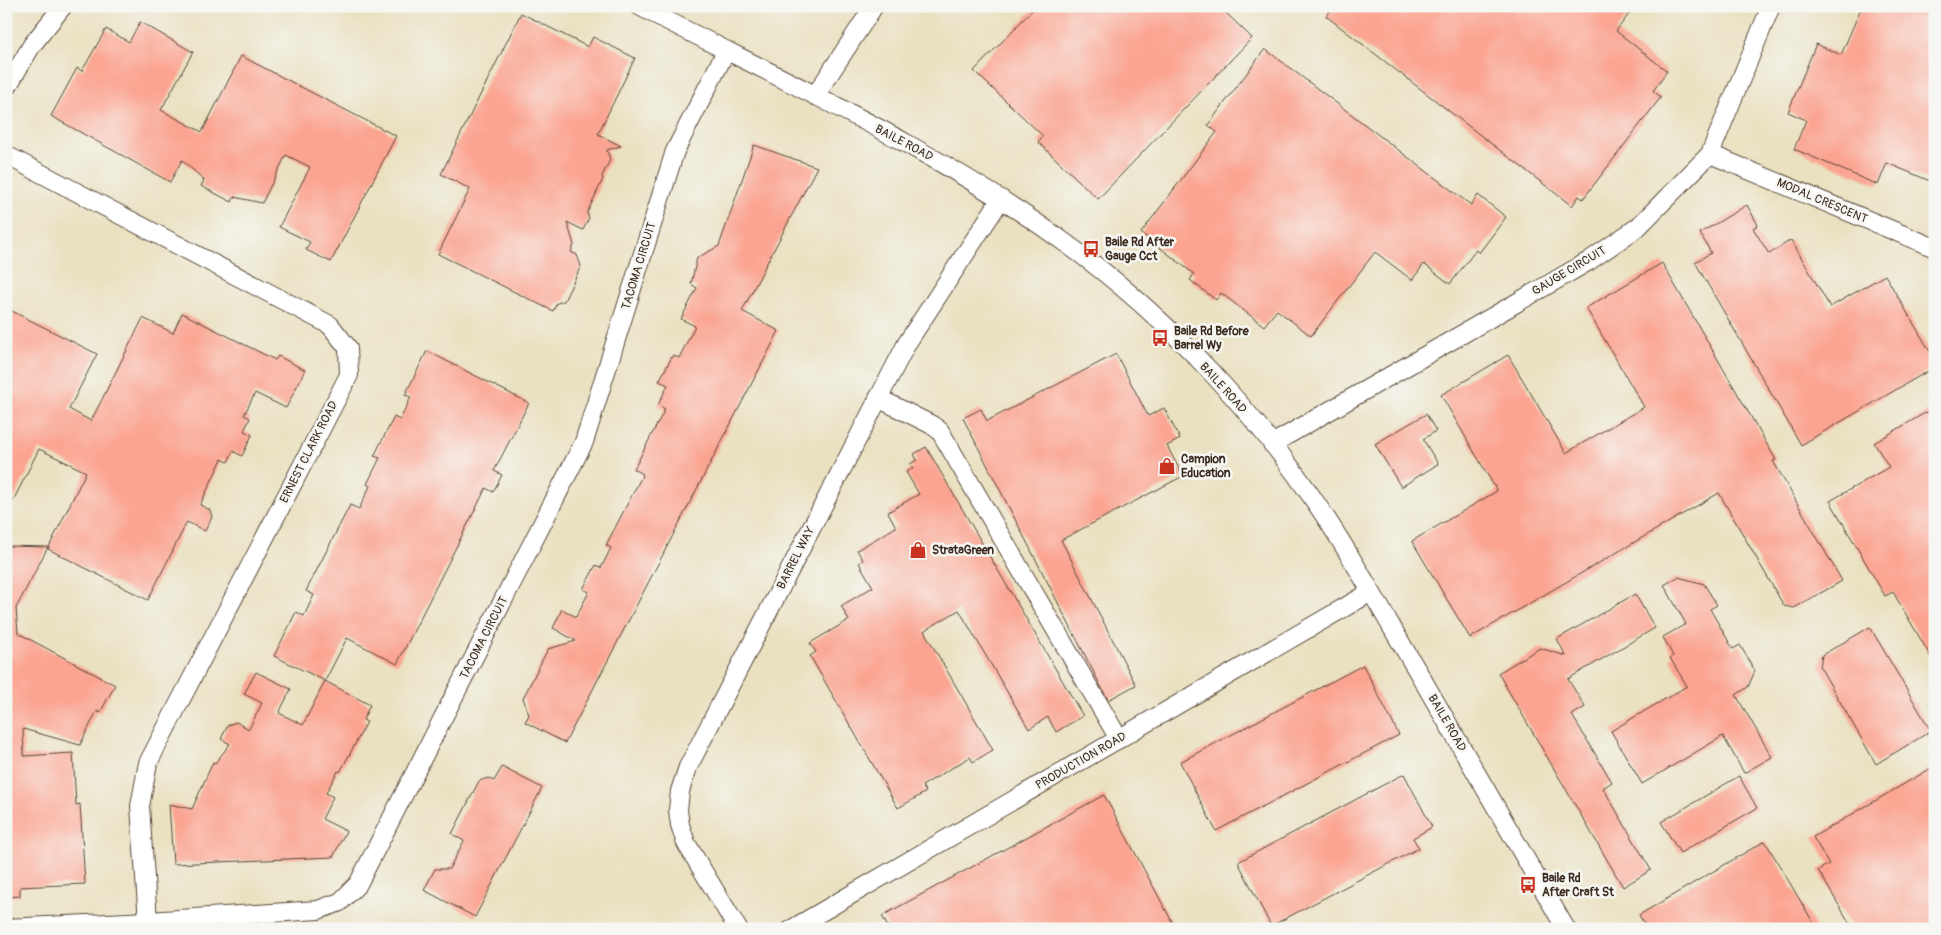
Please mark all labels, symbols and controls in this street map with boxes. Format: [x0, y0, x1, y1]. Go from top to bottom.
street label: BAILE ROAD [872, 121, 936, 165]
street label: MODAL CRESCENT [1774, 175, 1870, 227]
street label: TACOMA CIRCUIT [619, 220, 660, 312]
place label: Baile Rd After Gauge Cct [1105, 235, 1175, 264]
bus stop icon: Baile Rd After Gauge Cct [1081, 239, 1101, 259]
street label: GAUGE CIRCUIT [1529, 243, 1609, 299]
place label: Baile Rd Before Barrel Wy [1174, 324, 1250, 353]
bus stop icon: Baile Rd Before Barrel Wy [1150, 328, 1170, 348]
street label: BAILE ROAD [1196, 359, 1250, 417]
street label: ERNEST CLARK ROAD [277, 398, 341, 505]
place label: Campion Education [1181, 452, 1231, 481]
shop icon: Campion Education [1157, 456, 1177, 476]
street label: BARREL WAY [774, 524, 818, 592]
shop icon: StrataGreen [908, 540, 928, 560]
place label: StrataGreen [932, 543, 994, 558]
street label: TACOMA CIRCUIT [457, 594, 511, 682]
street label: BAILE ROAD [1425, 692, 1470, 755]
street label: PRODUCTION ROAD [1033, 729, 1129, 793]
place label: Baile Rd After Craft St [1542, 871, 1615, 900]
bus stop icon: Baile Rd After Craft St [1518, 875, 1538, 895]

